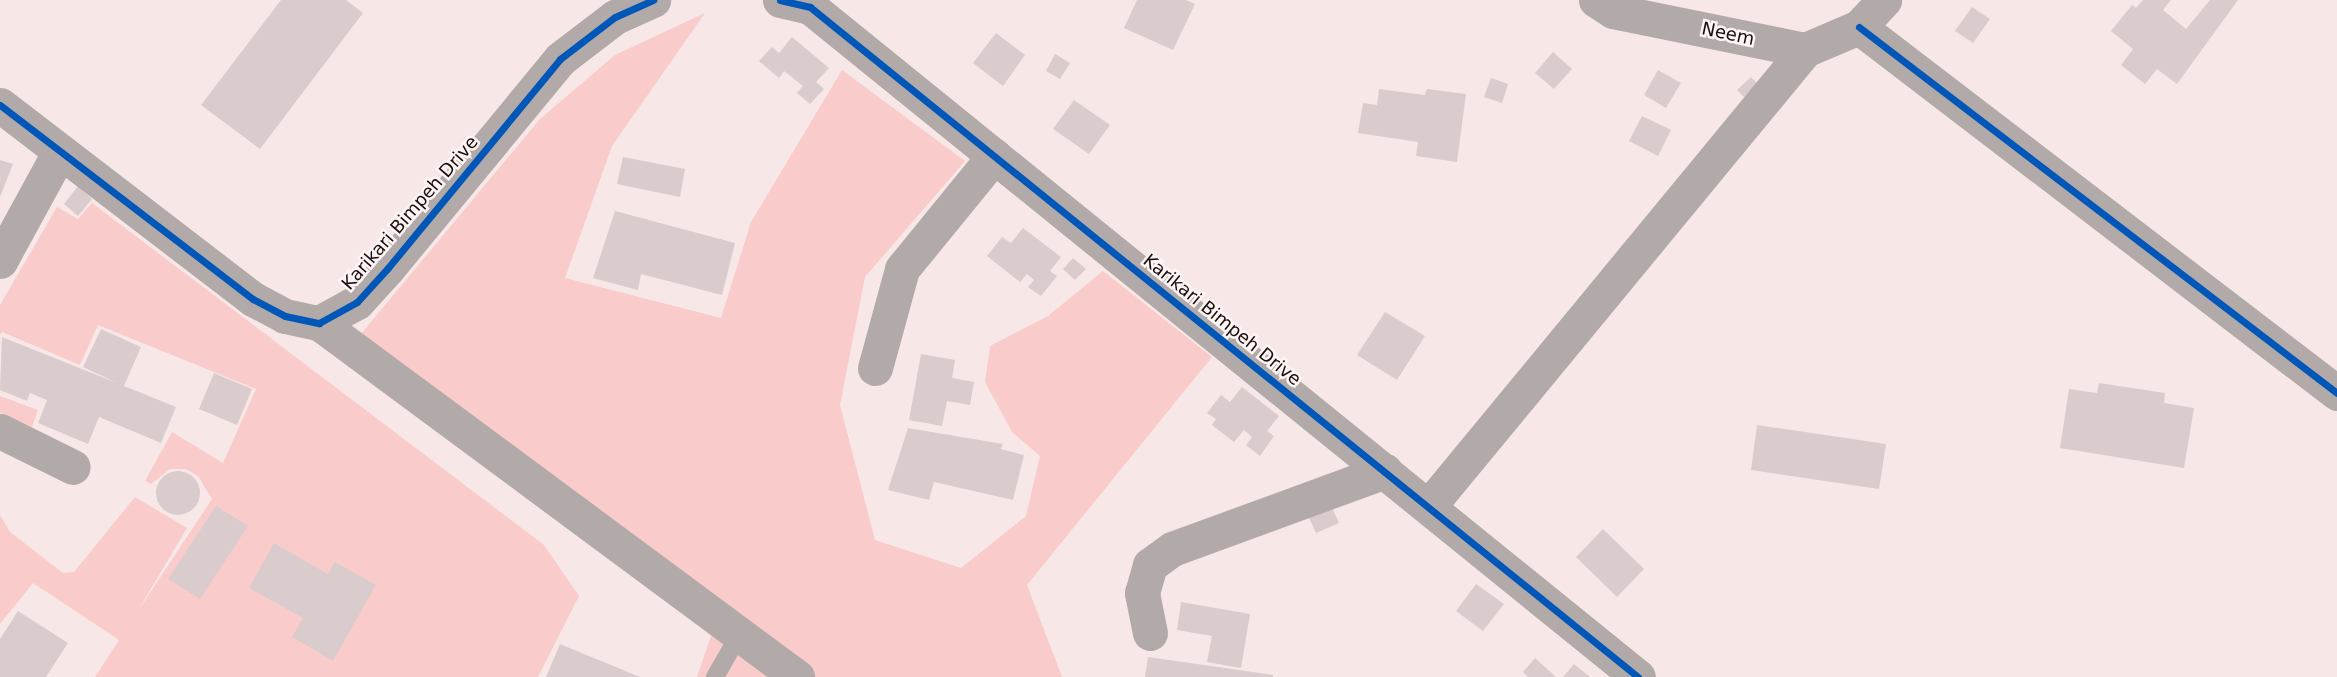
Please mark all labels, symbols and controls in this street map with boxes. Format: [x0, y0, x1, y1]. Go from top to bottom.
street label: Neem [1700, 18, 1756, 50]
street label: Karikari Bimpeh Drive [337, 132, 483, 294]
street label: Karikari Bimpeh Drive [1139, 250, 1305, 390]

